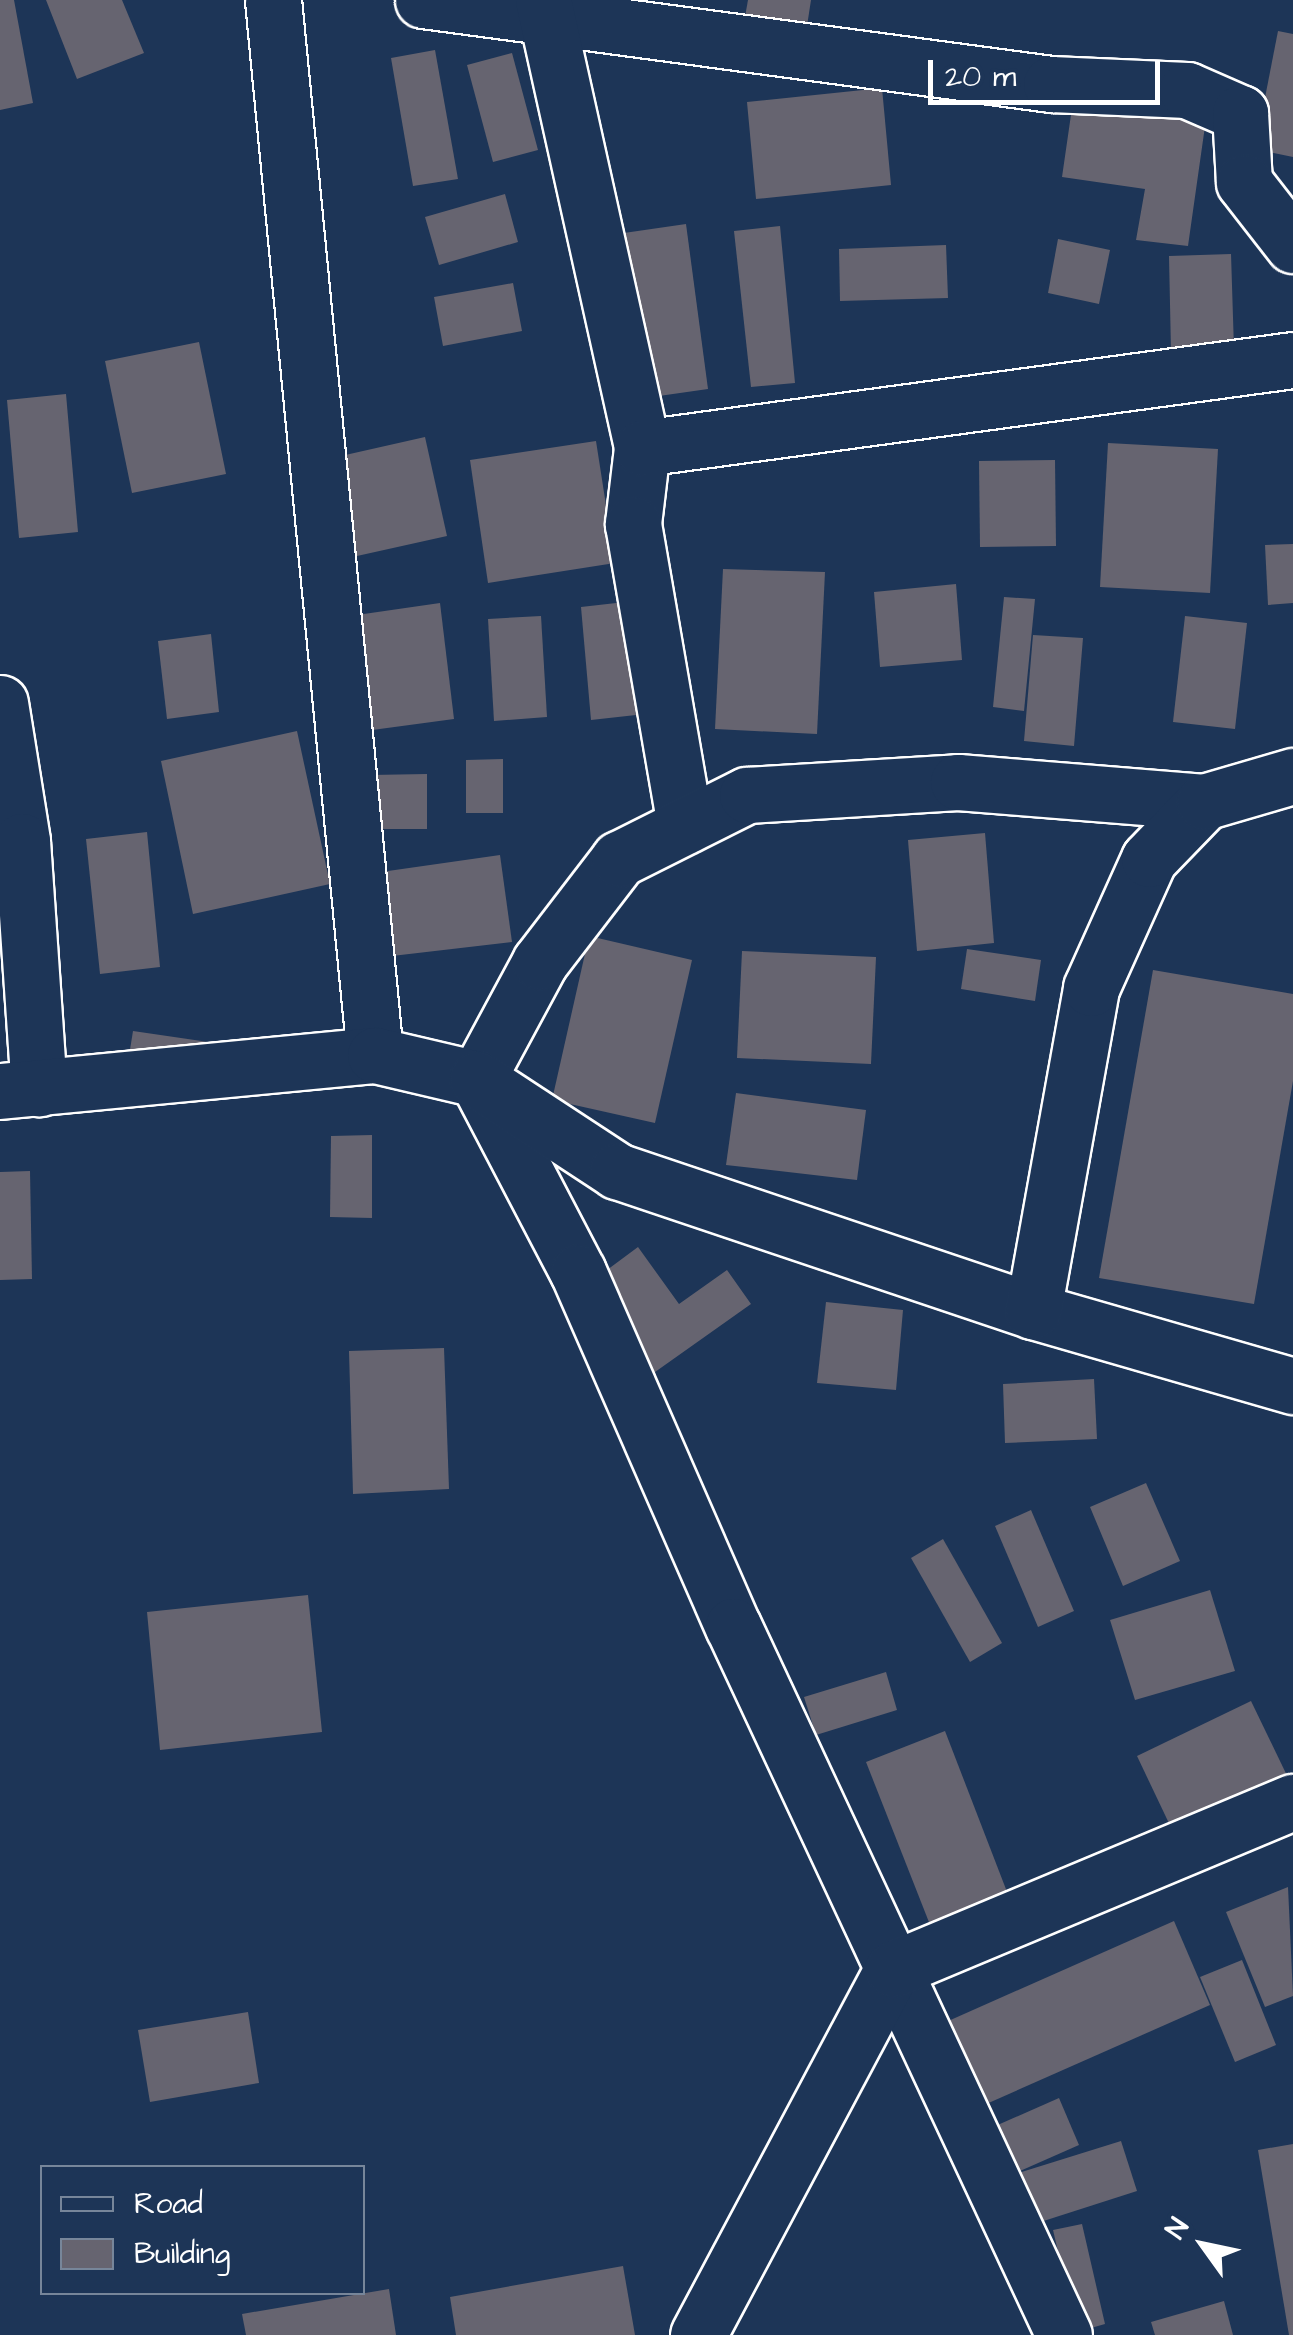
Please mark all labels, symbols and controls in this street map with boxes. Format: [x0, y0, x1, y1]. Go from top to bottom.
scale bar [933, 40, 1166, 102]
text: 20 m [945, 56, 1016, 98]
legend [40, 2165, 365, 2295]
text: Road [134, 2183, 203, 2225]
north arrow [1153, 2195, 1253, 2295]
text: N [1156, 2210, 1199, 2246]
text: Building [134, 2233, 230, 2275]

